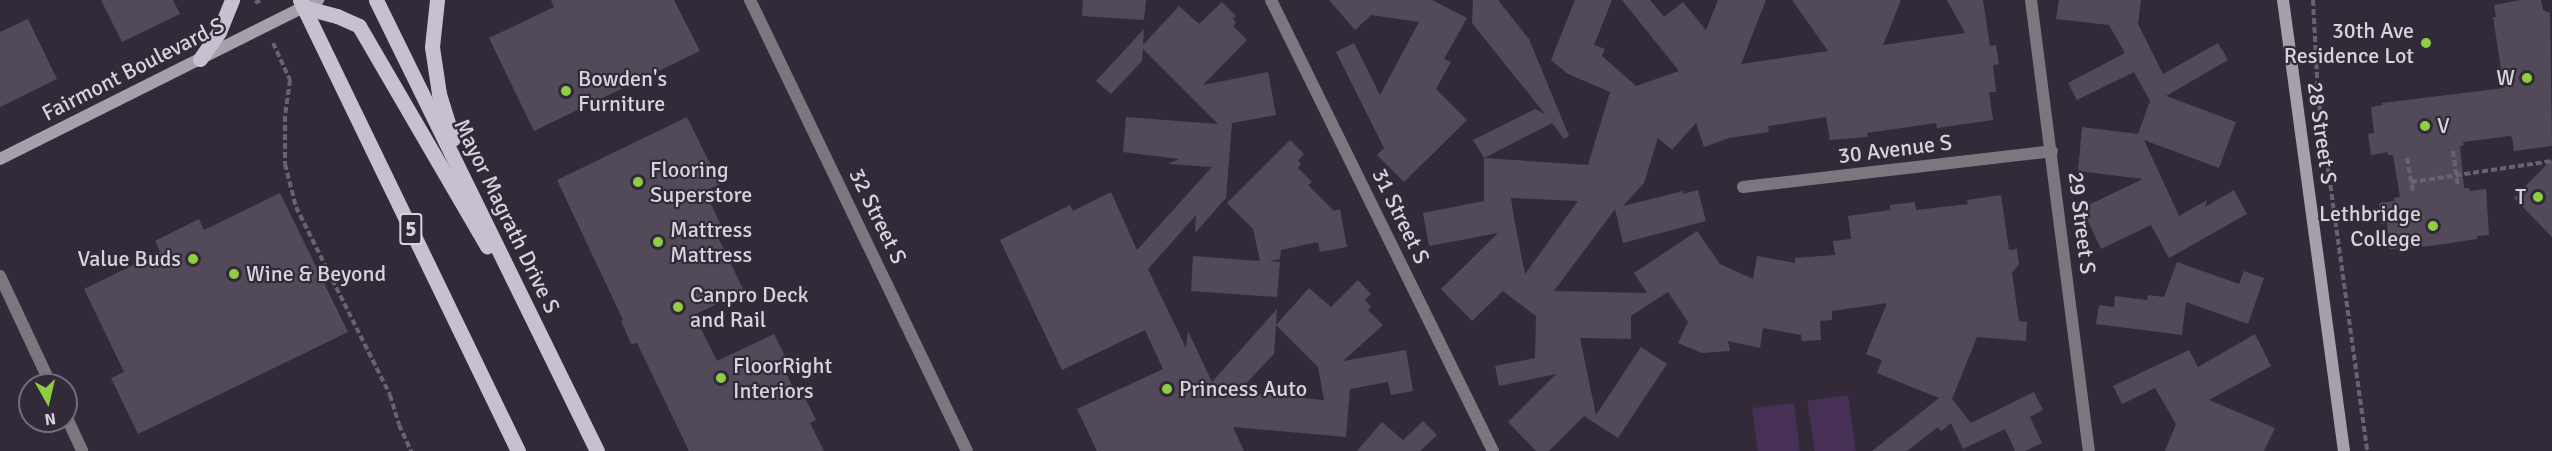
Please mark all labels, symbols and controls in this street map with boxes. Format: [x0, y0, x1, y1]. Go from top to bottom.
street label: Fairmont Boulevard S [37, 12, 229, 126]
place label: 30th Ave Residence Lot [2284, 17, 2414, 68]
marker: 30th Ave Residence Lot [2419, 36, 2433, 50]
place label: Bowden's Furniture [578, 65, 667, 116]
place label: W [2496, 65, 2515, 91]
marker: W [2520, 71, 2534, 85]
street label: 28 Street S [2302, 80, 2342, 186]
marker: Bowden's Furniture [559, 84, 573, 98]
place label: V [2437, 113, 2450, 139]
street label: Mayor Magrath Drive S [448, 114, 566, 318]
marker: V [2418, 119, 2432, 133]
street label: 30 Avenue S [1837, 129, 1953, 169]
place label: Flooring Superstore [650, 156, 752, 208]
street label: 32 Street S [844, 164, 912, 268]
street label: 31 Street S [1367, 164, 1435, 268]
street label: 29 Street S [2063, 170, 2101, 276]
marker: Flooring Superstore [631, 175, 645, 189]
place label: T [2515, 184, 2526, 210]
marker: T [2531, 190, 2545, 204]
place label: Lethbridge College [2319, 200, 2421, 252]
road number: 5 [399, 211, 423, 247]
place label: Mattress Mattress [670, 216, 752, 268]
marker: Lethbridge College [2426, 219, 2440, 233]
marker: Mattress Mattress [651, 235, 665, 249]
place label: Value Buds [77, 246, 181, 272]
marker: Value Buds [186, 252, 200, 266]
place label: Wine & Beyond [246, 261, 386, 287]
marker: Wine & Beyond [227, 267, 241, 281]
place label: Canpro Deck and Rail [690, 281, 809, 332]
marker: Canpro Deck and Rail [671, 300, 685, 314]
place label: FloorRight Interiors [733, 352, 832, 404]
marker: FloorRight Interiors [714, 371, 728, 385]
north arrow [18, 373, 78, 433]
place label: Princess Auto [1179, 376, 1307, 402]
marker: Princess Auto [1160, 382, 1174, 396]
text: N [43, 408, 57, 430]

